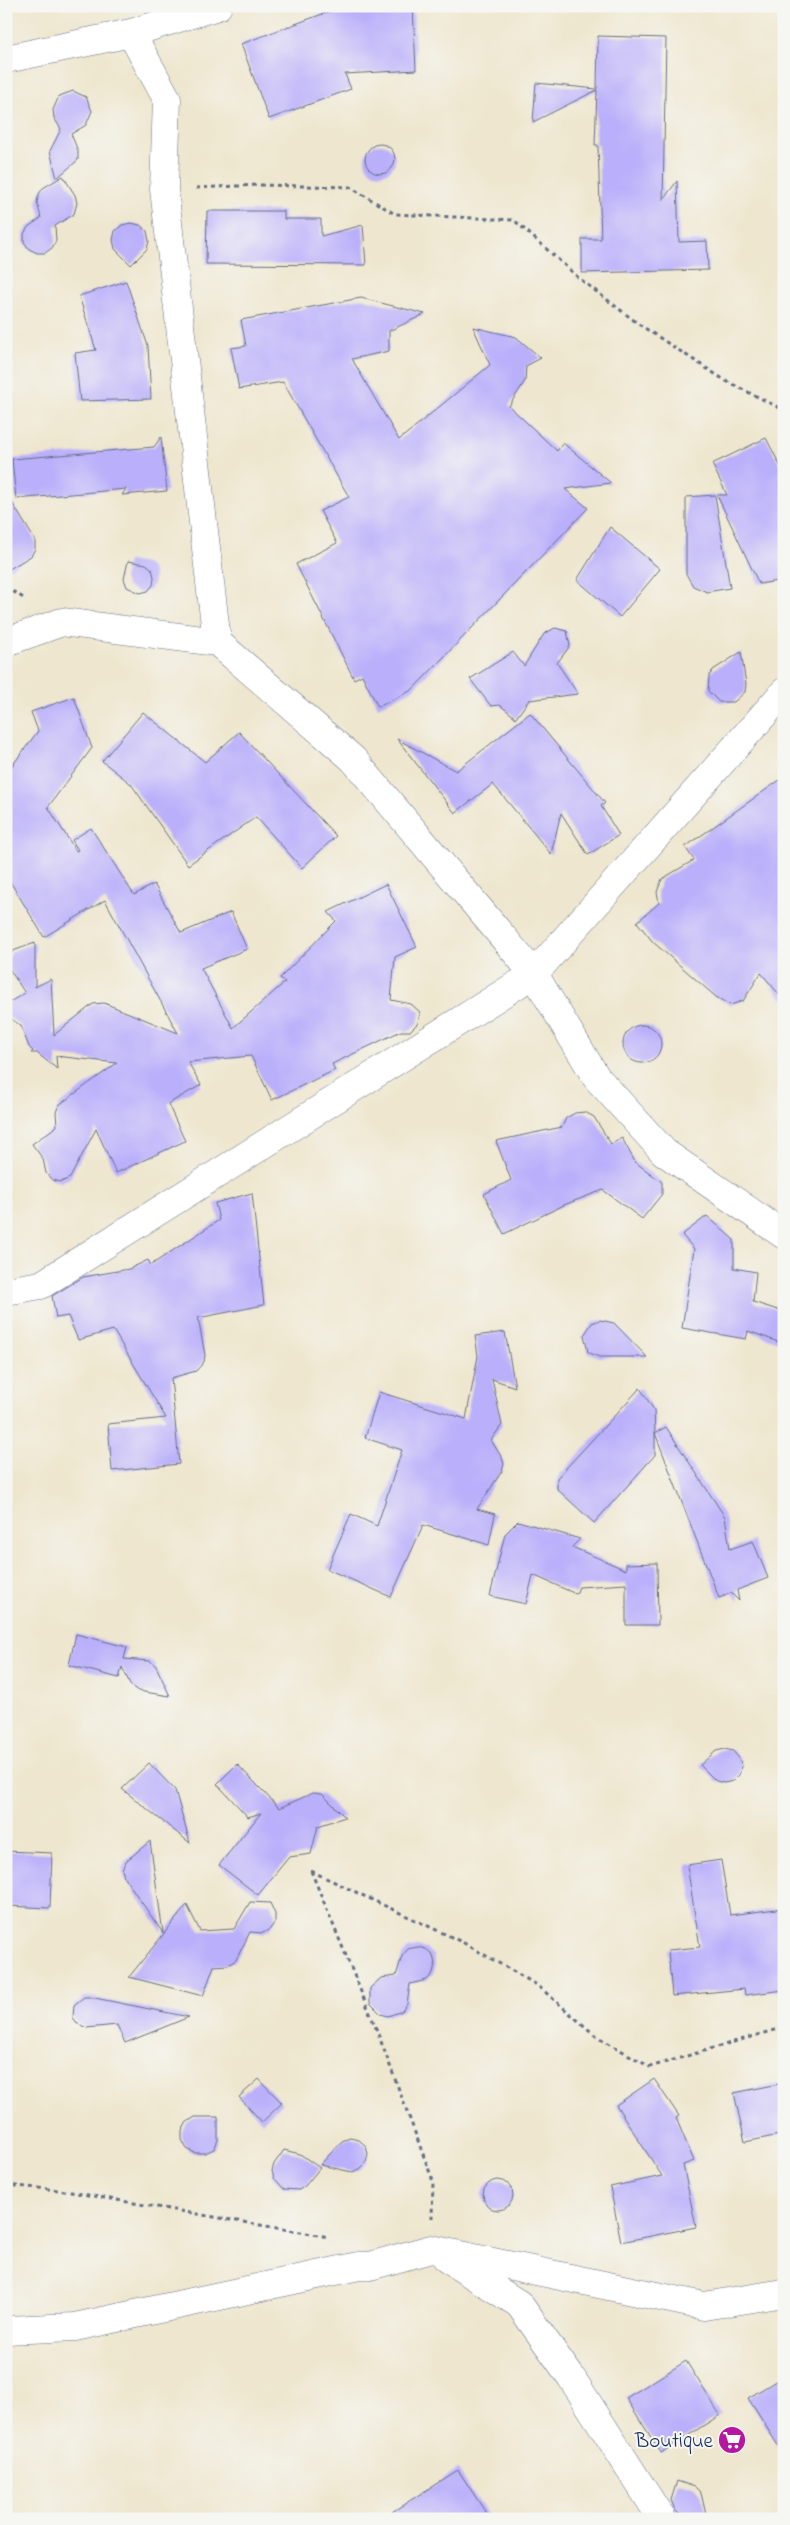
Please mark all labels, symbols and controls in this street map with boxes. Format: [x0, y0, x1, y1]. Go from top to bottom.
supermarket icon: Boutique [717, 2425, 747, 2455]
place label: Boutique [634, 2427, 714, 2457]

